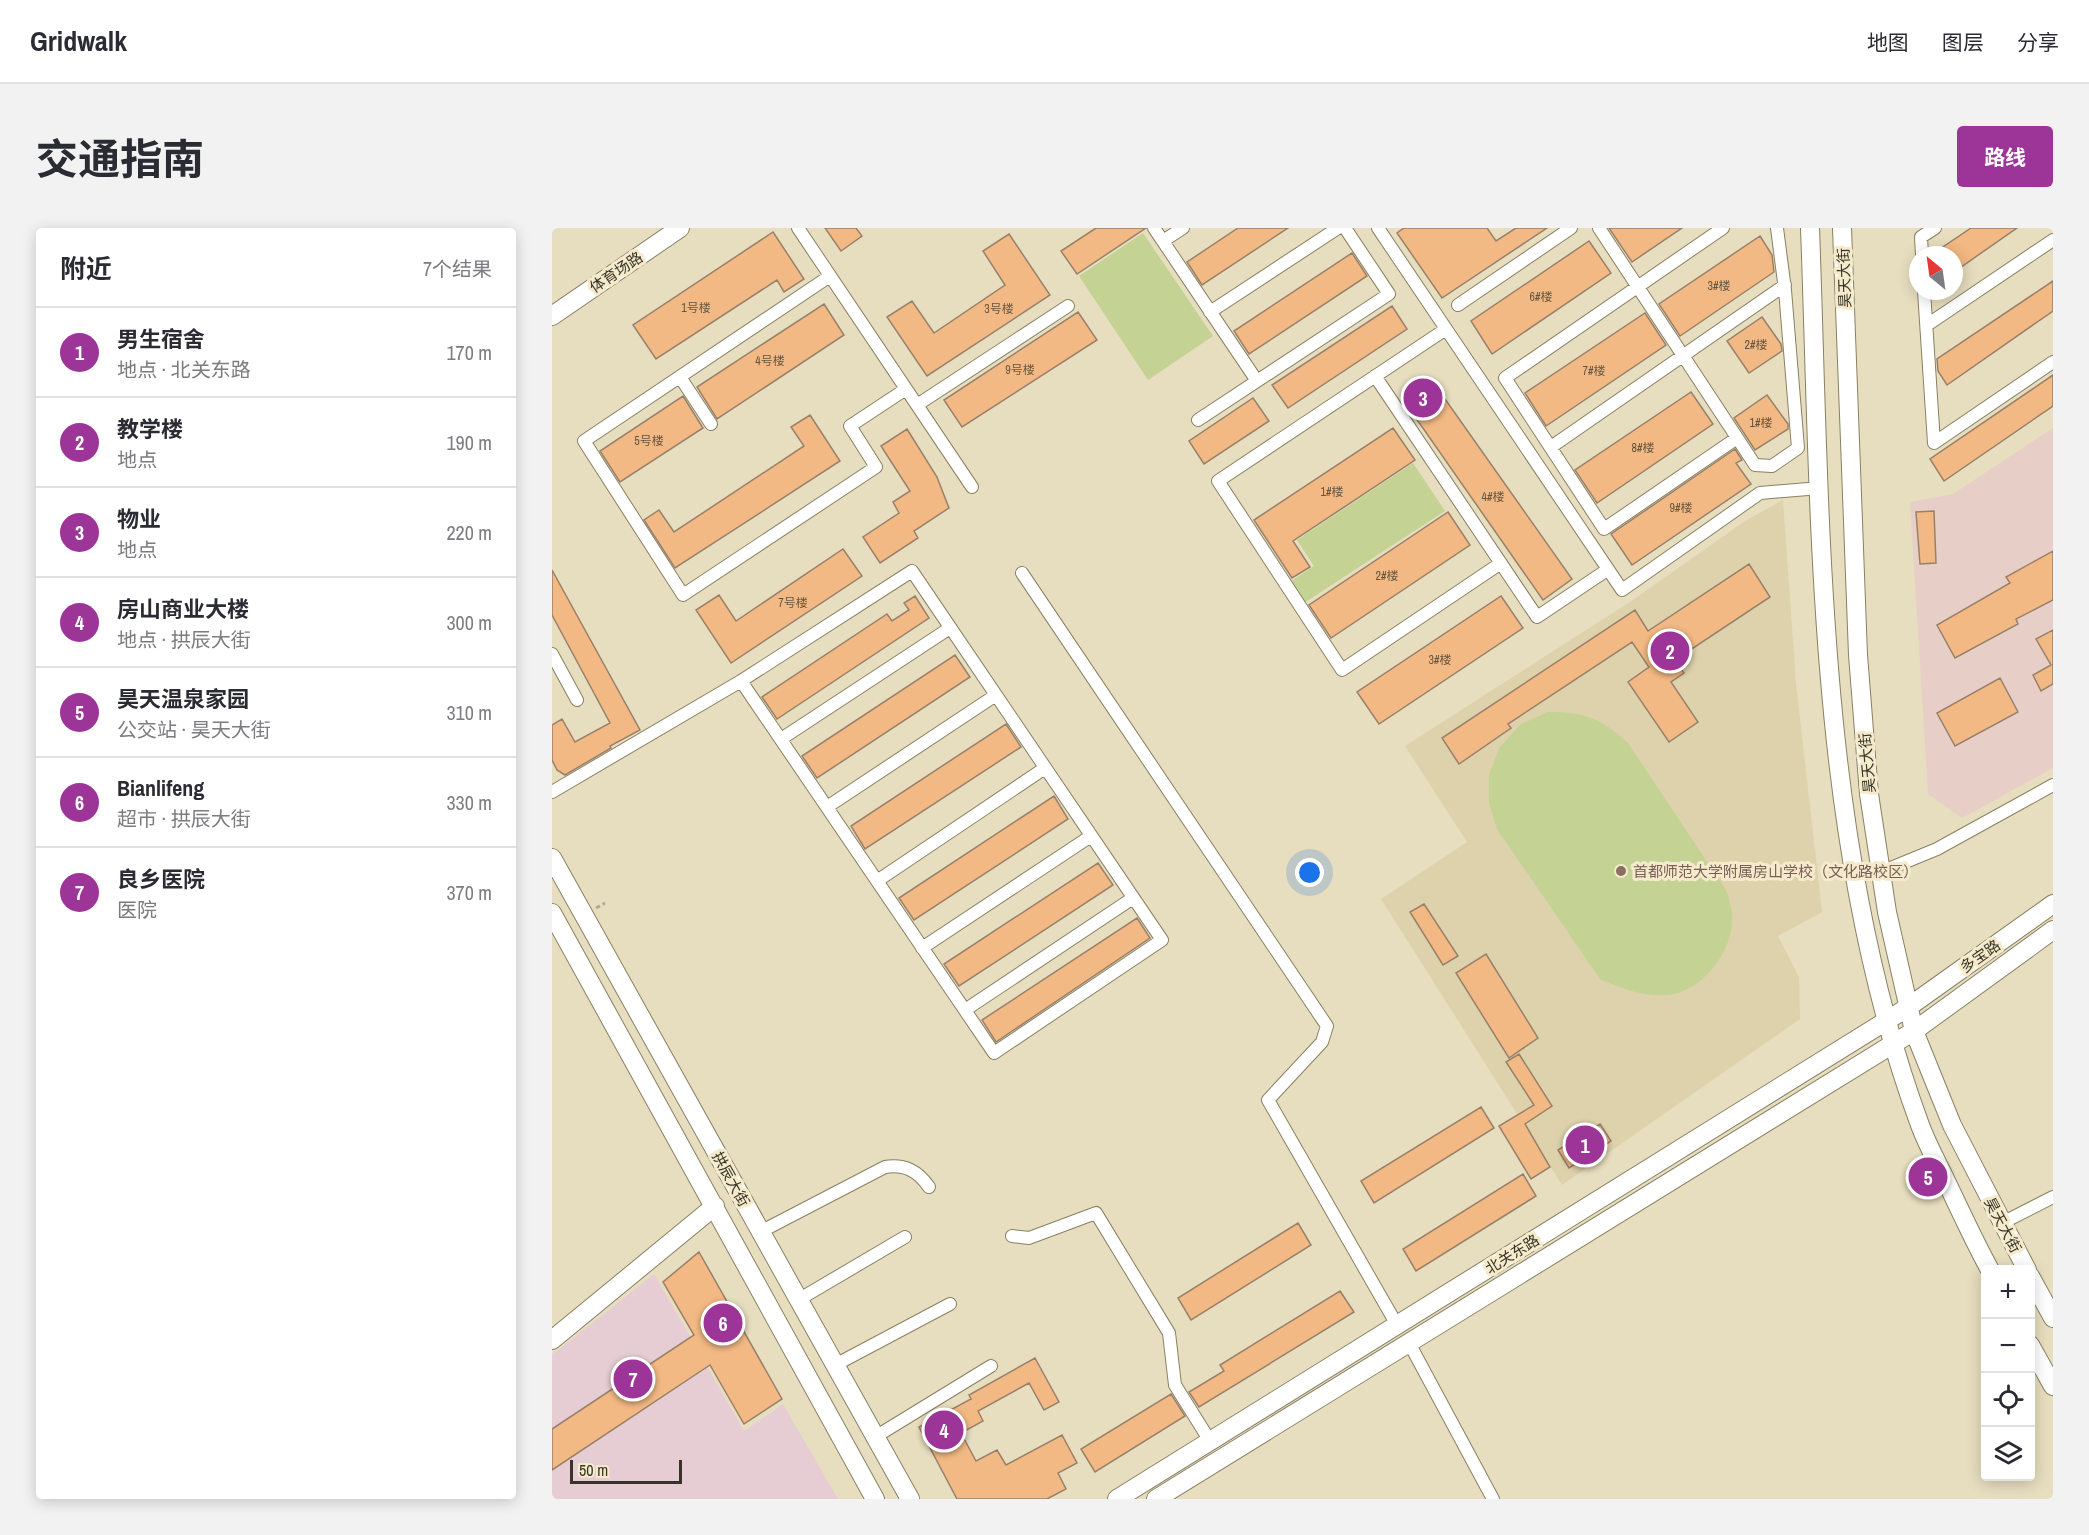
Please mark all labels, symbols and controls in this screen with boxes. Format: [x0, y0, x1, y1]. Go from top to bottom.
text: Gridwalk [30, 22, 127, 60]
text: 地图 [1867, 28, 1909, 57]
text: 图层 [1942, 28, 1984, 57]
text: 分享 [2017, 28, 2059, 57]
button: 路线 [1957, 126, 2053, 187]
text: 交通指南 [36, 131, 204, 187]
north arrow [1909, 246, 1963, 300]
street label: 体育场路 [585, 247, 647, 297]
street label: 昊天大街 [1832, 248, 1856, 308]
text: 附近 [60, 251, 112, 286]
text: 7个结果 [423, 255, 492, 282]
house number: 3#楼 [1708, 278, 1730, 294]
house number: 6#楼 [1530, 289, 1552, 305]
house number: 1号楼 [681, 300, 711, 316]
house number: 3号楼 [984, 301, 1014, 317]
text: 男生宿舍 [117, 324, 205, 354]
house number: 2#楼 [1745, 337, 1767, 353]
text: 1 [75, 339, 84, 366]
text: 170 m [446, 339, 492, 366]
house number: 4号楼 [755, 353, 785, 369]
text: 地点 · 北关东路 [117, 356, 251, 383]
house number: 9号楼 [1005, 362, 1035, 378]
house number: 7#楼 [1583, 363, 1605, 379]
pin: 3 [1404, 376, 1442, 420]
text: 教学楼 [117, 414, 183, 444]
house number: 1#楼 [1750, 415, 1772, 431]
text: 2 [75, 429, 84, 456]
text: 190 m [446, 429, 492, 456]
house number: 5号楼 [634, 433, 664, 449]
house number: 8#楼 [1632, 440, 1654, 456]
text: 地点 [117, 446, 157, 473]
house number: 1#楼 [1321, 484, 1343, 500]
house number: 4#楼 [1482, 489, 1504, 505]
house number: 9#楼 [1670, 500, 1692, 516]
text: 物业 [117, 504, 161, 534]
text: 3 [75, 519, 84, 546]
text: 220 m [446, 519, 492, 546]
text: 地点 [117, 536, 157, 563]
house number: 2#楼 [1376, 568, 1398, 584]
text: 房山商业大楼 [117, 594, 249, 624]
house number: 7号楼 [778, 595, 808, 611]
text: 4 [75, 609, 84, 636]
text: 300 m [446, 609, 492, 636]
text: 地点 · 拱辰大街 [117, 626, 251, 653]
pin: 2 [1650, 628, 1690, 674]
house number: 3#楼 [1429, 652, 1451, 668]
text: 昊天温泉家园 [117, 684, 249, 714]
text: 5 [75, 699, 84, 726]
text: 310 m [446, 699, 492, 726]
text: 公交站 · 昊天大街 [117, 716, 271, 743]
street label: 昊天大街 [1854, 732, 1880, 794]
text: Bianlifeng [117, 773, 204, 803]
text: 6 [75, 789, 84, 816]
text: 330 m [446, 789, 492, 816]
text: 超市 · 拱辰大街 [117, 805, 251, 832]
your location [1295, 858, 1324, 887]
place label: 首都师范大学附属房山学校（文化路校区） [1633, 861, 1918, 882]
text: 良乡医院 [117, 864, 205, 894]
marker: 首都师范大学附属房山学校（文化路校区） [1614, 864, 1628, 878]
text: 7 [75, 879, 84, 906]
text: 370 m [446, 879, 492, 906]
text: 医院 [117, 896, 157, 923]
street label: 多宝路 [1956, 934, 2004, 978]
pin: 1 [1566, 1122, 1604, 1168]
street label: 拱辰大街 [707, 1148, 755, 1210]
pin: 5 [1908, 1154, 1948, 1200]
street label: 昊天大街 [1980, 1194, 2026, 1256]
street label: 北关东路 [1481, 1229, 1543, 1279]
map controls [1981, 1265, 2035, 1481]
button: + [1981, 1265, 2035, 1319]
pin: 6 [704, 1300, 742, 1346]
button: − [1981, 1319, 2035, 1373]
pin: 7 [614, 1356, 652, 1402]
button: locate [1981, 1373, 2035, 1427]
pin: 4 [924, 1408, 964, 1452]
button: layers [1981, 1427, 2035, 1481]
scale bar [570, 1457, 682, 1484]
text: 50 m [579, 1459, 608, 1481]

